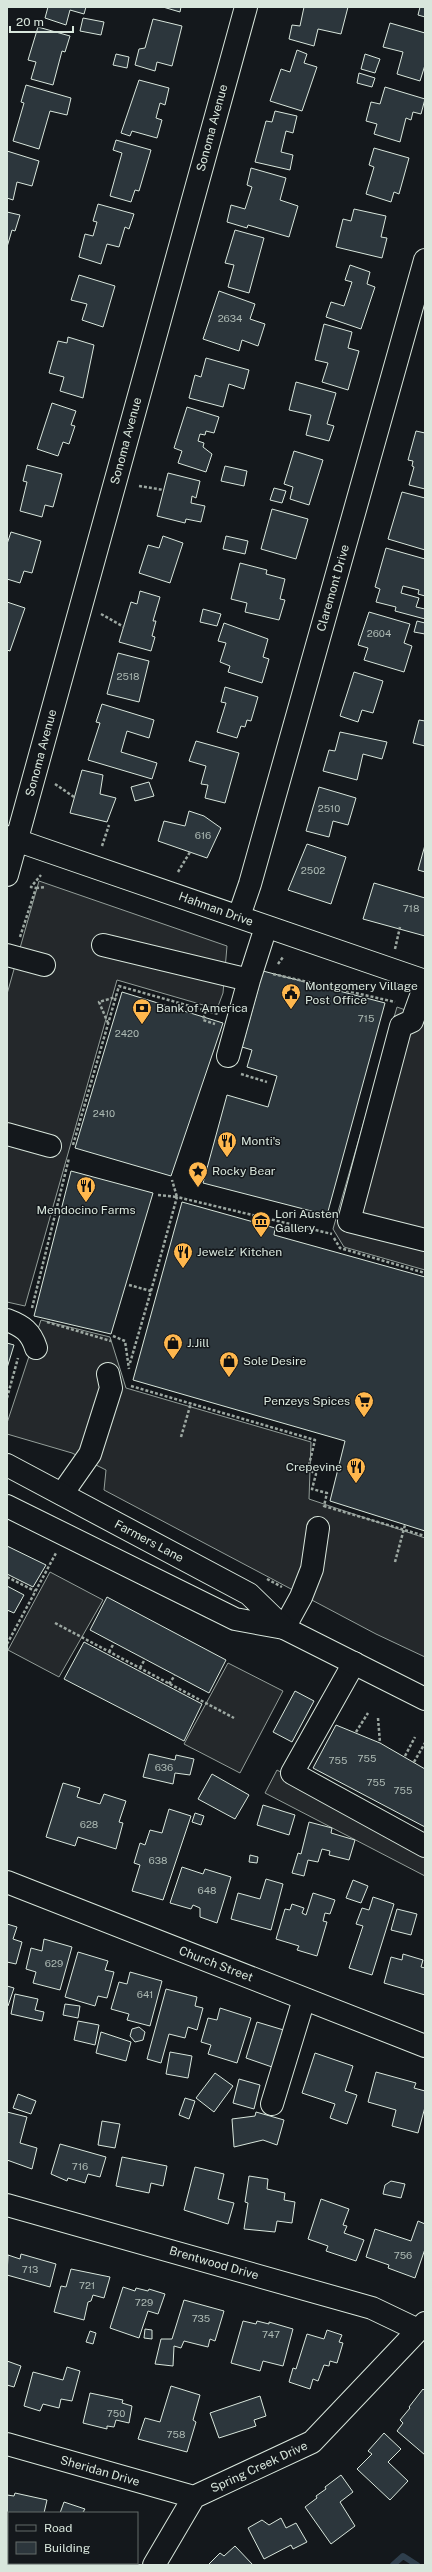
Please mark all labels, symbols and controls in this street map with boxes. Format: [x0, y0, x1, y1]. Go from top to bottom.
scale bar [10, 8, 73, 34]
text: 20 m [16, 15, 44, 29]
street label: Sonoma Avenue [194, 83, 230, 173]
house number: 2634 [218, 312, 242, 324]
street label: Sonoma Avenue [108, 396, 144, 486]
street label: Claremont Drive [314, 543, 352, 633]
house number: 2604 [367, 627, 391, 639]
house number: 2518 [117, 670, 139, 682]
street label: Sonoma Avenue [23, 708, 59, 798]
house number: 2510 [318, 802, 340, 814]
house number: 616 [195, 829, 211, 841]
house number: 2502 [301, 864, 325, 876]
street label: Hahman Drive [177, 889, 255, 929]
house number: 718 [403, 902, 419, 914]
place label: Montgomery Village Post Office [305, 979, 418, 1007]
public building icon: Montgomery Village Post Office [280, 982, 302, 1010]
bank icon: Bank of America [131, 997, 153, 1025]
place label: Bank of America [156, 1001, 248, 1015]
house number: 715 [358, 1012, 374, 1024]
house number: 2420 [115, 1027, 139, 1039]
house number: 2410 [93, 1107, 115, 1119]
restaurant icon: Monti's [216, 1130, 238, 1158]
place label: Monti's [241, 1134, 281, 1148]
place icon: Rocky Bear [187, 1160, 209, 1188]
place label: Rocky Bear [212, 1164, 276, 1178]
restaurant icon: Mendocino Farms [75, 1175, 97, 1203]
place label: Mendocino Farms [37, 1203, 135, 1217]
place label: Lori Austen Gallery [275, 1207, 339, 1235]
museum icon: Lori Austen Gallery [250, 1210, 272, 1238]
restaurant icon: Jewelz' Kitchen [172, 1241, 194, 1269]
place label: Jewelz' Kitchen [197, 1245, 282, 1259]
shop icon: J.Jill [162, 1332, 184, 1360]
place label: J.Jill [187, 1336, 210, 1350]
shop icon: Sole Desire [218, 1350, 240, 1378]
place label: Sole Desire [243, 1354, 307, 1368]
supermarket icon: Penzeys Spices [353, 1390, 375, 1418]
place label: Penzeys Spices [264, 1394, 350, 1408]
restaurant icon: Crepevine [345, 1456, 367, 1484]
place label: Crepevine [286, 1460, 342, 1474]
street label: Farmers Lane [112, 1517, 186, 1565]
house number: 755 [358, 1752, 376, 1764]
house number: 755 [329, 1754, 347, 1766]
house number: 636 [155, 1761, 173, 1773]
house number: 755 [367, 1776, 385, 1788]
house number: 755 [394, 1784, 412, 1796]
house number: 628 [80, 1818, 98, 1830]
house number: 638 [149, 1854, 167, 1866]
house number: 648 [198, 1884, 216, 1896]
street label: Church Street [177, 1943, 255, 1985]
house number: 629 [45, 1957, 63, 1969]
house number: 641 [137, 1988, 153, 2000]
house number: 716 [72, 2160, 88, 2172]
street label: Brentwood Drive [168, 2244, 261, 2283]
house number: 756 [394, 2249, 412, 2261]
house number: 713 [22, 2263, 38, 2275]
house number: 721 [79, 2279, 95, 2291]
house number: 729 [135, 2296, 153, 2308]
house number: 735 [192, 2312, 210, 2324]
house number: 747 [262, 2328, 280, 2340]
house number: 750 [107, 2407, 125, 2419]
house number: 758 [167, 2428, 185, 2440]
street label: Spring Creek Drive [208, 2438, 310, 2496]
street label: Sheridan Drive [59, 2453, 141, 2489]
legend [8, 2512, 138, 2564]
text: Road [44, 2521, 72, 2535]
text: Building [44, 2541, 90, 2555]

